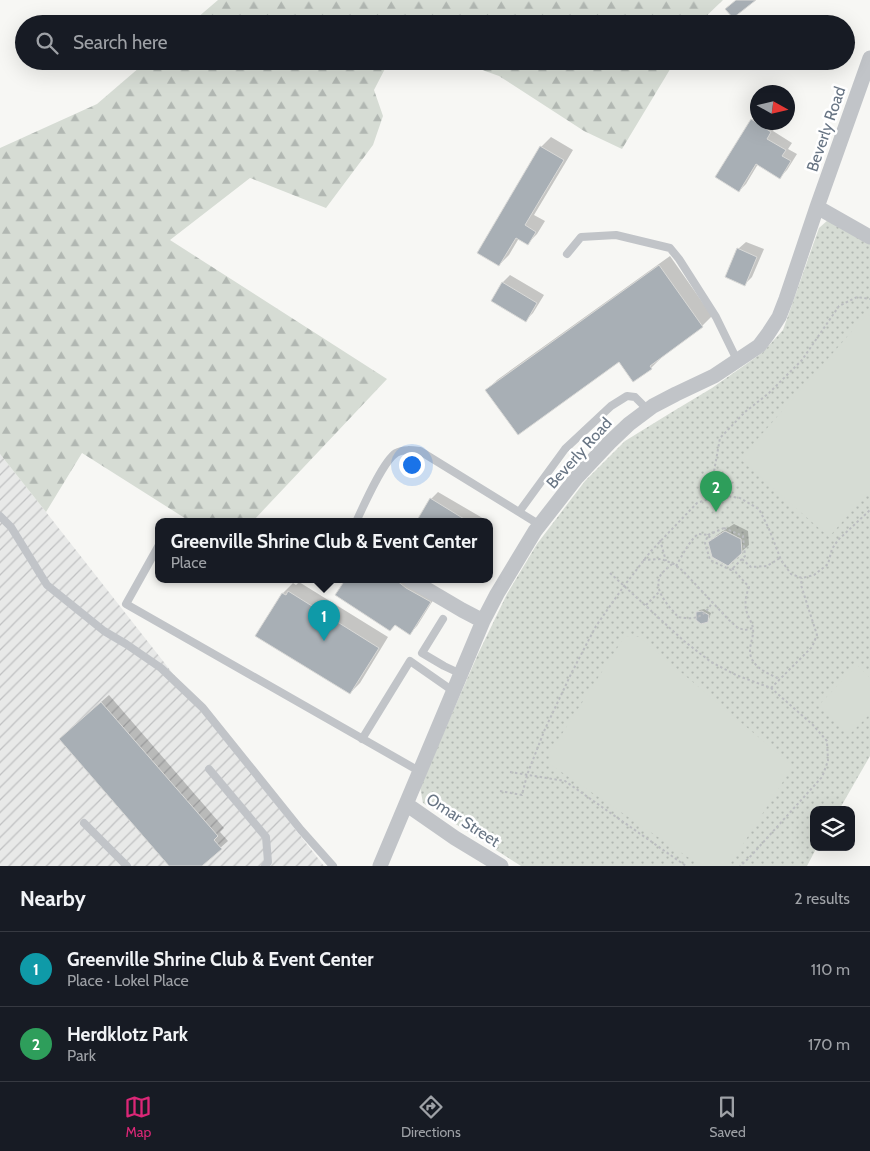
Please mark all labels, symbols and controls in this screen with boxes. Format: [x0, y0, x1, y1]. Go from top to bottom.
search box [15, 15, 855, 70]
icon: search [33, 29, 61, 57]
text: Search here [73, 31, 167, 54]
street label: Beverly Road [803, 84, 849, 174]
north arrow [750, 85, 795, 130]
street label: Beverly Road [542, 414, 616, 492]
your location [399, 452, 425, 478]
pin: 2 [700, 471, 732, 512]
popup [155, 518, 493, 583]
text: Greenville Shrine Club & Event Center [171, 530, 477, 553]
text: Place [171, 553, 207, 572]
pin: 1 [308, 600, 340, 641]
street label: Omar Street [423, 789, 504, 851]
map controls [810, 806, 855, 851]
button: layers [810, 806, 855, 851]
text: Nearby [20, 886, 86, 911]
text: 2 results [794, 889, 850, 908]
text: Greenville Shrine Club & Event Center [67, 948, 374, 971]
text: 1 [33, 960, 39, 979]
text: 110 m [811, 960, 850, 979]
text: Place · Lokel Place [67, 971, 189, 990]
text: Herdklotz Park [67, 1023, 188, 1046]
text: 2 [32, 1035, 40, 1054]
text: 170 m [808, 1035, 850, 1054]
text: Park [67, 1046, 96, 1065]
tab: Map [124, 1093, 152, 1141]
tab: Directions [401, 1093, 461, 1141]
tab: Saved [709, 1093, 746, 1141]

